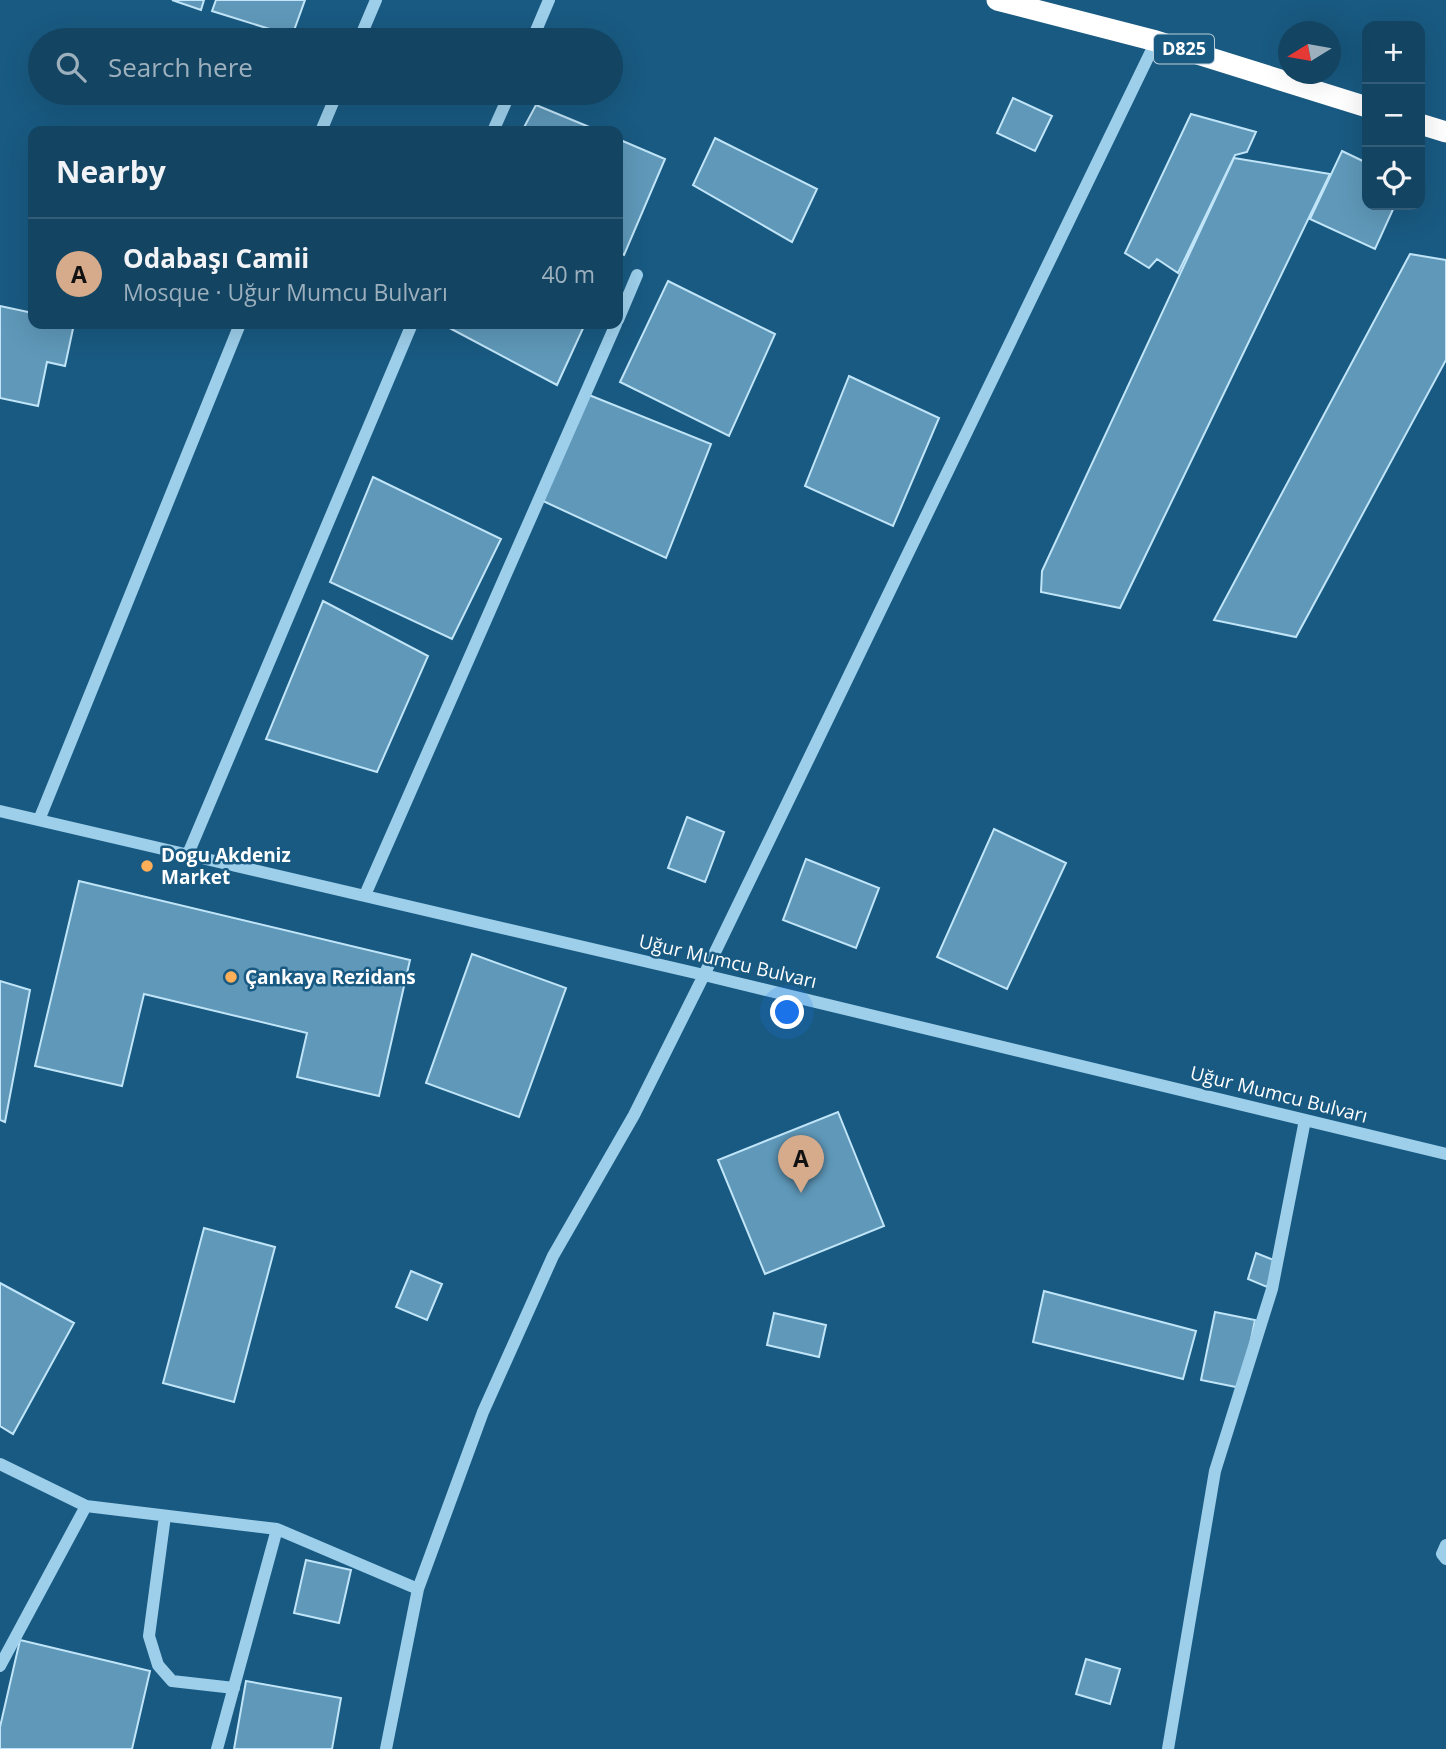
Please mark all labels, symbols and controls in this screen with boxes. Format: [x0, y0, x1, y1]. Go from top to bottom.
north arrow [1278, 21, 1341, 84]
map controls [1362, 21, 1425, 210]
button: + [1362, 21, 1425, 84]
search box [28, 28, 623, 105]
road number: D825 [1154, 34, 1214, 64]
icon: search [52, 48, 90, 86]
text: Search here [108, 49, 253, 85]
button: − [1362, 84, 1425, 147]
button: locate [1362, 147, 1425, 210]
text: Nearby [56, 151, 166, 192]
text: Odabaşı Camii [123, 240, 309, 276]
text: A [71, 258, 87, 290]
text: 40 m [541, 258, 595, 290]
text: Mosque · Uğur Mumcu Bulvarı [123, 276, 448, 308]
place label: Dogu Akdeniz Market [161, 842, 291, 890]
marker: Dogu Akdeniz Market [139, 858, 155, 874]
street label: Uğur Mumcu Bulvarı [636, 928, 820, 994]
place label: Çankaya Rezidans [245, 964, 416, 990]
marker: Çankaya Rezidans [223, 969, 239, 985]
your location [770, 995, 804, 1029]
street label: Uğur Mumcu Bulvarı [1188, 1059, 1370, 1129]
pin: A [778, 1135, 824, 1193]

